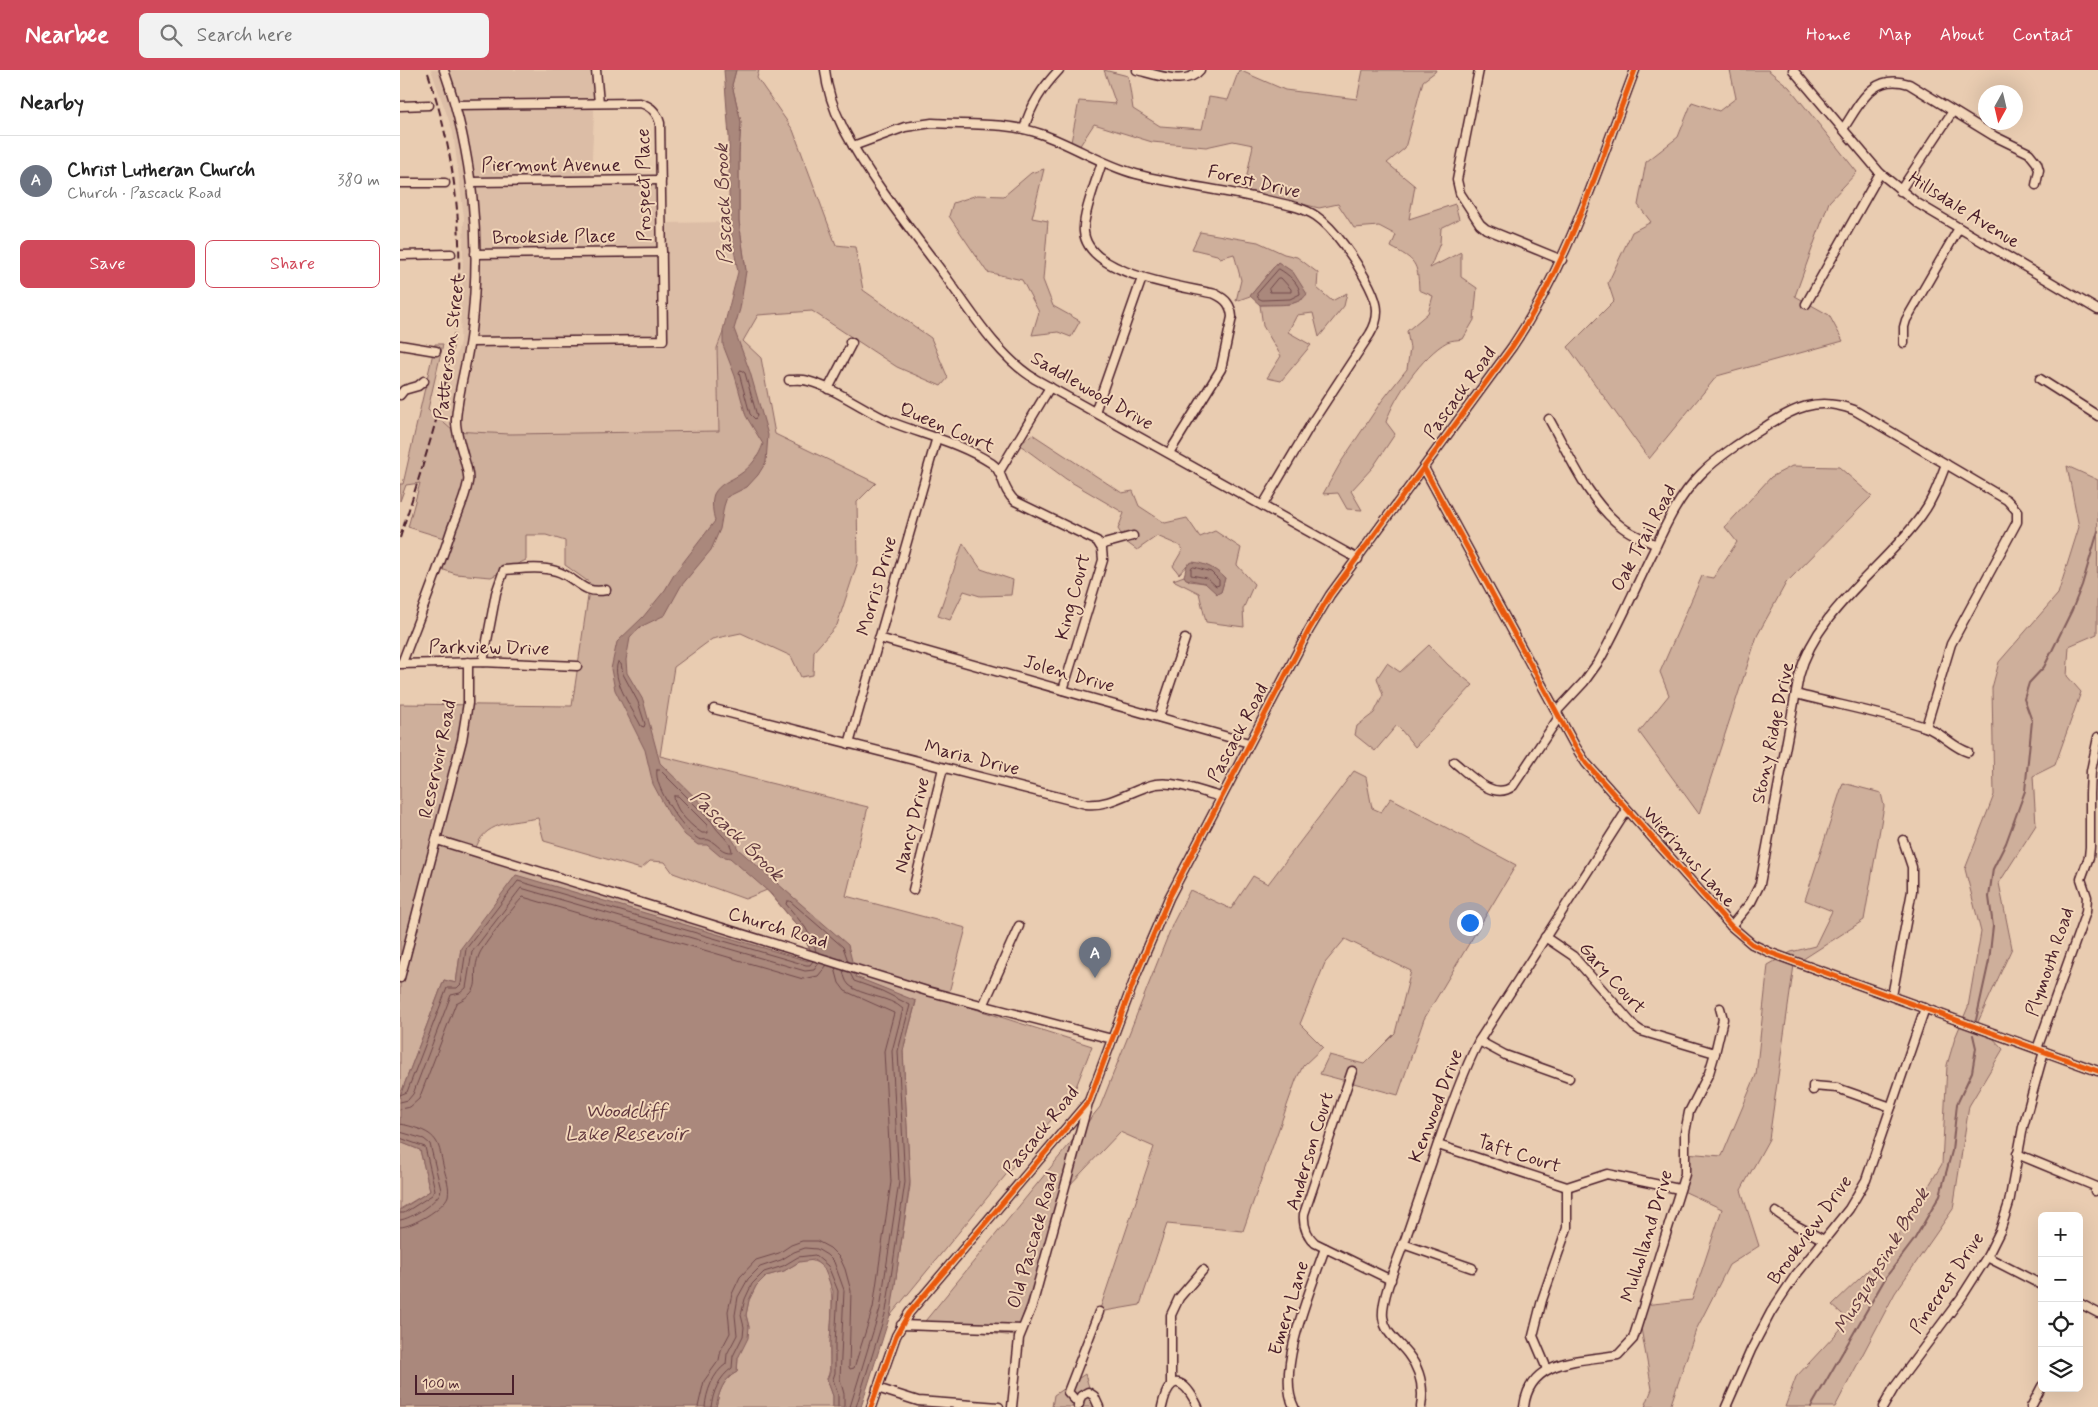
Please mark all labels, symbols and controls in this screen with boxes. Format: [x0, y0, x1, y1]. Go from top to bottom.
search box [139, 13, 489, 58]
text: Nearbee [25, 20, 109, 51]
icon: search [157, 21, 185, 49]
text: Search here [197, 23, 293, 48]
text: Home [1806, 23, 1851, 47]
text: Map [1879, 23, 1912, 47]
text: About [1940, 23, 1984, 47]
text: Contact [2012, 23, 2073, 47]
north arrow [1978, 85, 2023, 130]
text: Nearby [20, 89, 84, 117]
street label: Prospect Place [631, 128, 657, 242]
water label: Pascack Brook [708, 141, 740, 265]
street label: Piermont Avenue [481, 153, 621, 178]
text: Christ Lutheran Church [67, 158, 255, 183]
street label: Forest Drive [1205, 159, 1303, 205]
street label: Hillsdale Avenue [1903, 166, 2025, 254]
text: A [31, 170, 41, 191]
text: 380 m [337, 170, 380, 191]
text: Church · Pascack Road [67, 183, 221, 204]
street label: Brookside Place [492, 223, 616, 251]
button: Save [20, 240, 195, 288]
button: Share [205, 240, 380, 288]
street label: Patterson Street [429, 272, 471, 422]
street label: Pascack Road [1418, 342, 1502, 444]
street label: Saddlewood Drive [1026, 346, 1158, 436]
street label: Queen Court [895, 397, 999, 459]
street label: Oak Trail Road [1605, 480, 1683, 596]
street label: Morris Drive [851, 533, 903, 639]
street label: King Court [1049, 551, 1098, 643]
street label: Parkview Drive [428, 634, 550, 662]
street label: Jolen Drive [1020, 649, 1118, 699]
street label: Stony Ridge Drive [1746, 660, 1801, 806]
street label: Pascack Road [1201, 679, 1275, 787]
street label: Reservoir Road [413, 697, 463, 821]
street label: Maria Drive [922, 734, 1022, 782]
street label: Nancy Drive [888, 775, 937, 876]
water label: Pascack Brook [684, 784, 791, 889]
street label: Wierimus Lane [1637, 801, 1741, 913]
street label: Church Road [725, 901, 831, 955]
street label: Plymouth Road [2020, 904, 2080, 1020]
your location [1457, 910, 1483, 936]
pin: A [1079, 937, 1111, 978]
street label: Gary Court [1573, 937, 1651, 1019]
street label: Kenwood Drive [1403, 1046, 1469, 1166]
street label: Pascack Road [997, 1081, 1085, 1181]
street label: Anderson Court [1280, 1089, 1340, 1213]
water label: Woodcliff Lake Resevoir [565, 1098, 690, 1148]
street label: Taft Court [1474, 1129, 1564, 1179]
street label: Mulholland Drive [1615, 1167, 1679, 1305]
street label: Old Pascack Road [1002, 1169, 1064, 1311]
street label: Brookview Drive [1762, 1170, 1858, 1290]
water label: Musquapsink Brook [1828, 1181, 1937, 1339]
map controls [2038, 1212, 2083, 1392]
button: + [2038, 1212, 2083, 1257]
street label: Pinecrest Drive [1904, 1227, 1990, 1339]
button: − [2038, 1257, 2083, 1302]
street label: Emery Lane [1263, 1258, 1315, 1358]
button: locate [2038, 1302, 2083, 1347]
button: layers [2038, 1347, 2083, 1392]
scale bar [415, 1372, 514, 1395]
text: 100 m [422, 1375, 460, 1393]

